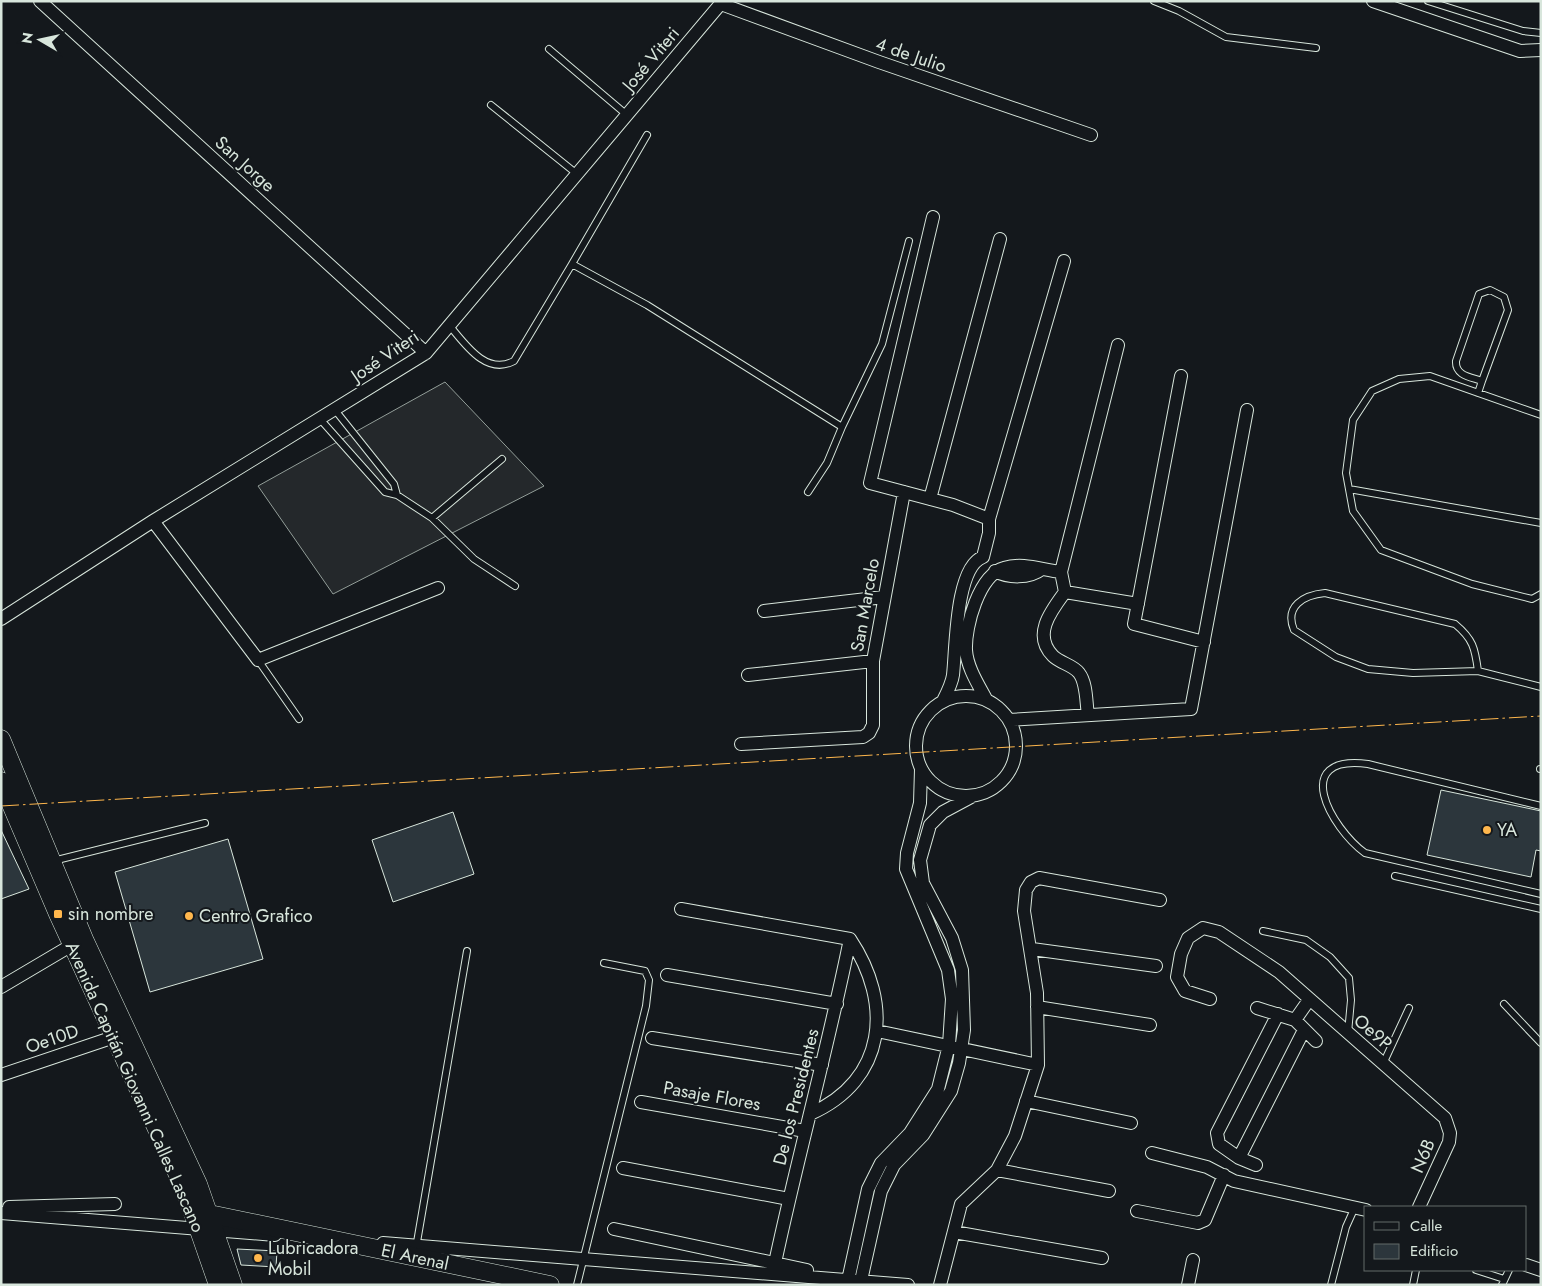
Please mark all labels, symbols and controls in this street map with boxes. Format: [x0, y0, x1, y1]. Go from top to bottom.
north arrow [15, 15, 65, 65]
street label: José Viteri [615, 21, 686, 98]
text: N [16, 31, 38, 45]
street label: 4 de Julio [872, 31, 950, 79]
street label: San Jorge [209, 130, 281, 198]
street label: José Viteri [344, 324, 424, 389]
street label: San Marcelo [844, 556, 886, 654]
place label: YA [1497, 817, 1517, 843]
marker: YA [1481, 824, 1493, 836]
place label: sin nombre [68, 901, 154, 927]
place label: Centro Grafico [199, 903, 313, 929]
marker: sin nombre [52, 908, 64, 920]
marker: Centro Grafico [183, 910, 195, 922]
street label: Avenida Capitán Giovanni Calles Lascano [59, 938, 211, 1237]
street label: Oe9P [1348, 1008, 1398, 1056]
street label: Oe10D [22, 1018, 82, 1060]
street label: De los Presidentes [766, 1026, 826, 1168]
street label: Pasaje Flores [661, 1075, 763, 1117]
street label: N6B [1404, 1135, 1442, 1177]
legend [1364, 1206, 1527, 1271]
text: Calle [1410, 1215, 1442, 1237]
place label: Lubricadora Mobil [268, 1235, 359, 1282]
street label: El Arenal [379, 1237, 451, 1277]
text: Edificio [1410, 1240, 1458, 1262]
marker: Lubricadora Mobil [252, 1252, 264, 1264]

